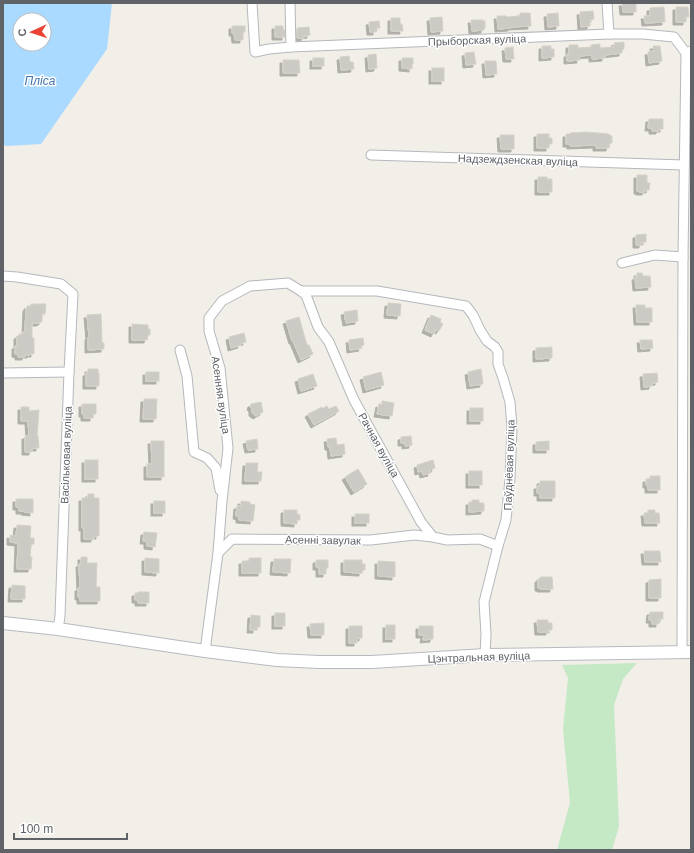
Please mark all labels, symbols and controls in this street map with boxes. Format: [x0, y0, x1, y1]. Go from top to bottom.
north arrow [12, 12, 52, 52]
text: С [16, 28, 28, 37]
street label: Прыборская вуліца [428, 32, 527, 48]
water label: Пліса [25, 74, 56, 88]
street label: Надзеждзенская вуліца [458, 152, 579, 168]
street label: Асенняя вуліца [210, 355, 233, 435]
street label: Васільковая вуліца [58, 405, 74, 504]
street label: Рачная вуліца [356, 411, 402, 480]
street label: Паўднёвая вуліца [501, 418, 517, 511]
street label: Асенні завулак [285, 533, 361, 547]
street label: Цэнтральная вуліца [428, 649, 531, 665]
scale bar [14, 815, 127, 841]
text: 100 m [20, 822, 53, 836]

